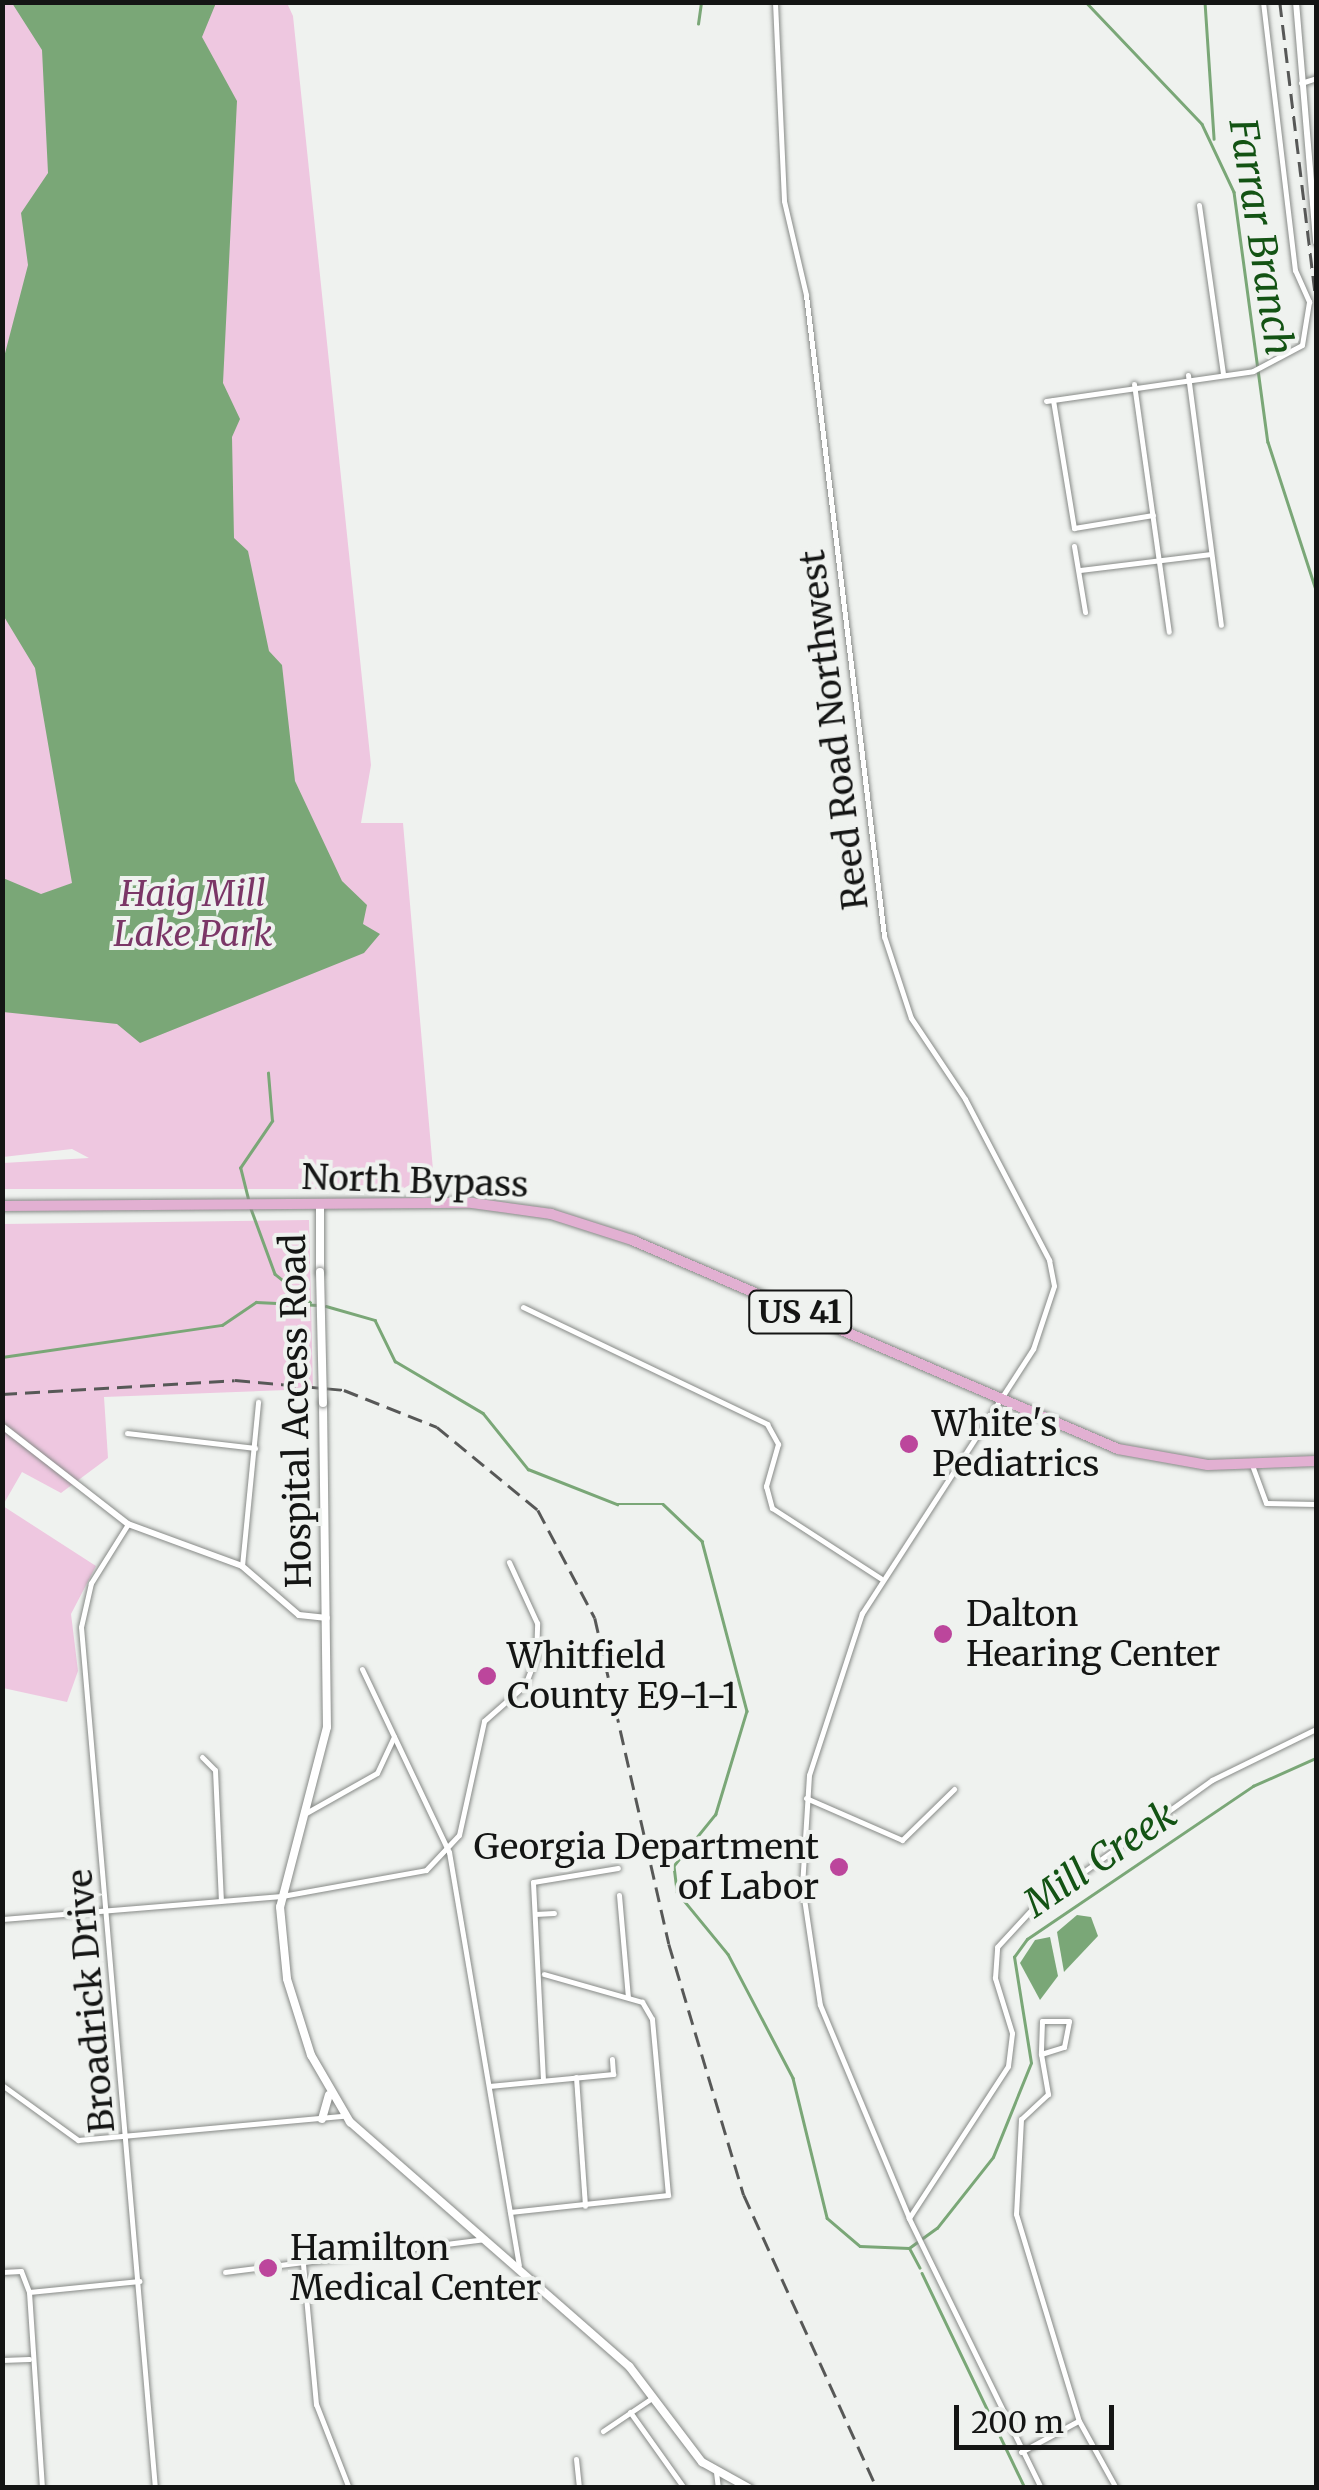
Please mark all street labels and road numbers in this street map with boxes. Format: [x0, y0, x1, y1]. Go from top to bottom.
street label: Reed Road Northwest [791, 548, 877, 912]
street label: North Bypass [301, 1156, 529, 1206]
street label: Hospital Access Road [272, 1233, 320, 1589]
road number: US 41 [748, 1285, 852, 1339]
street label: Broadrick Drive [59, 1867, 123, 2135]

